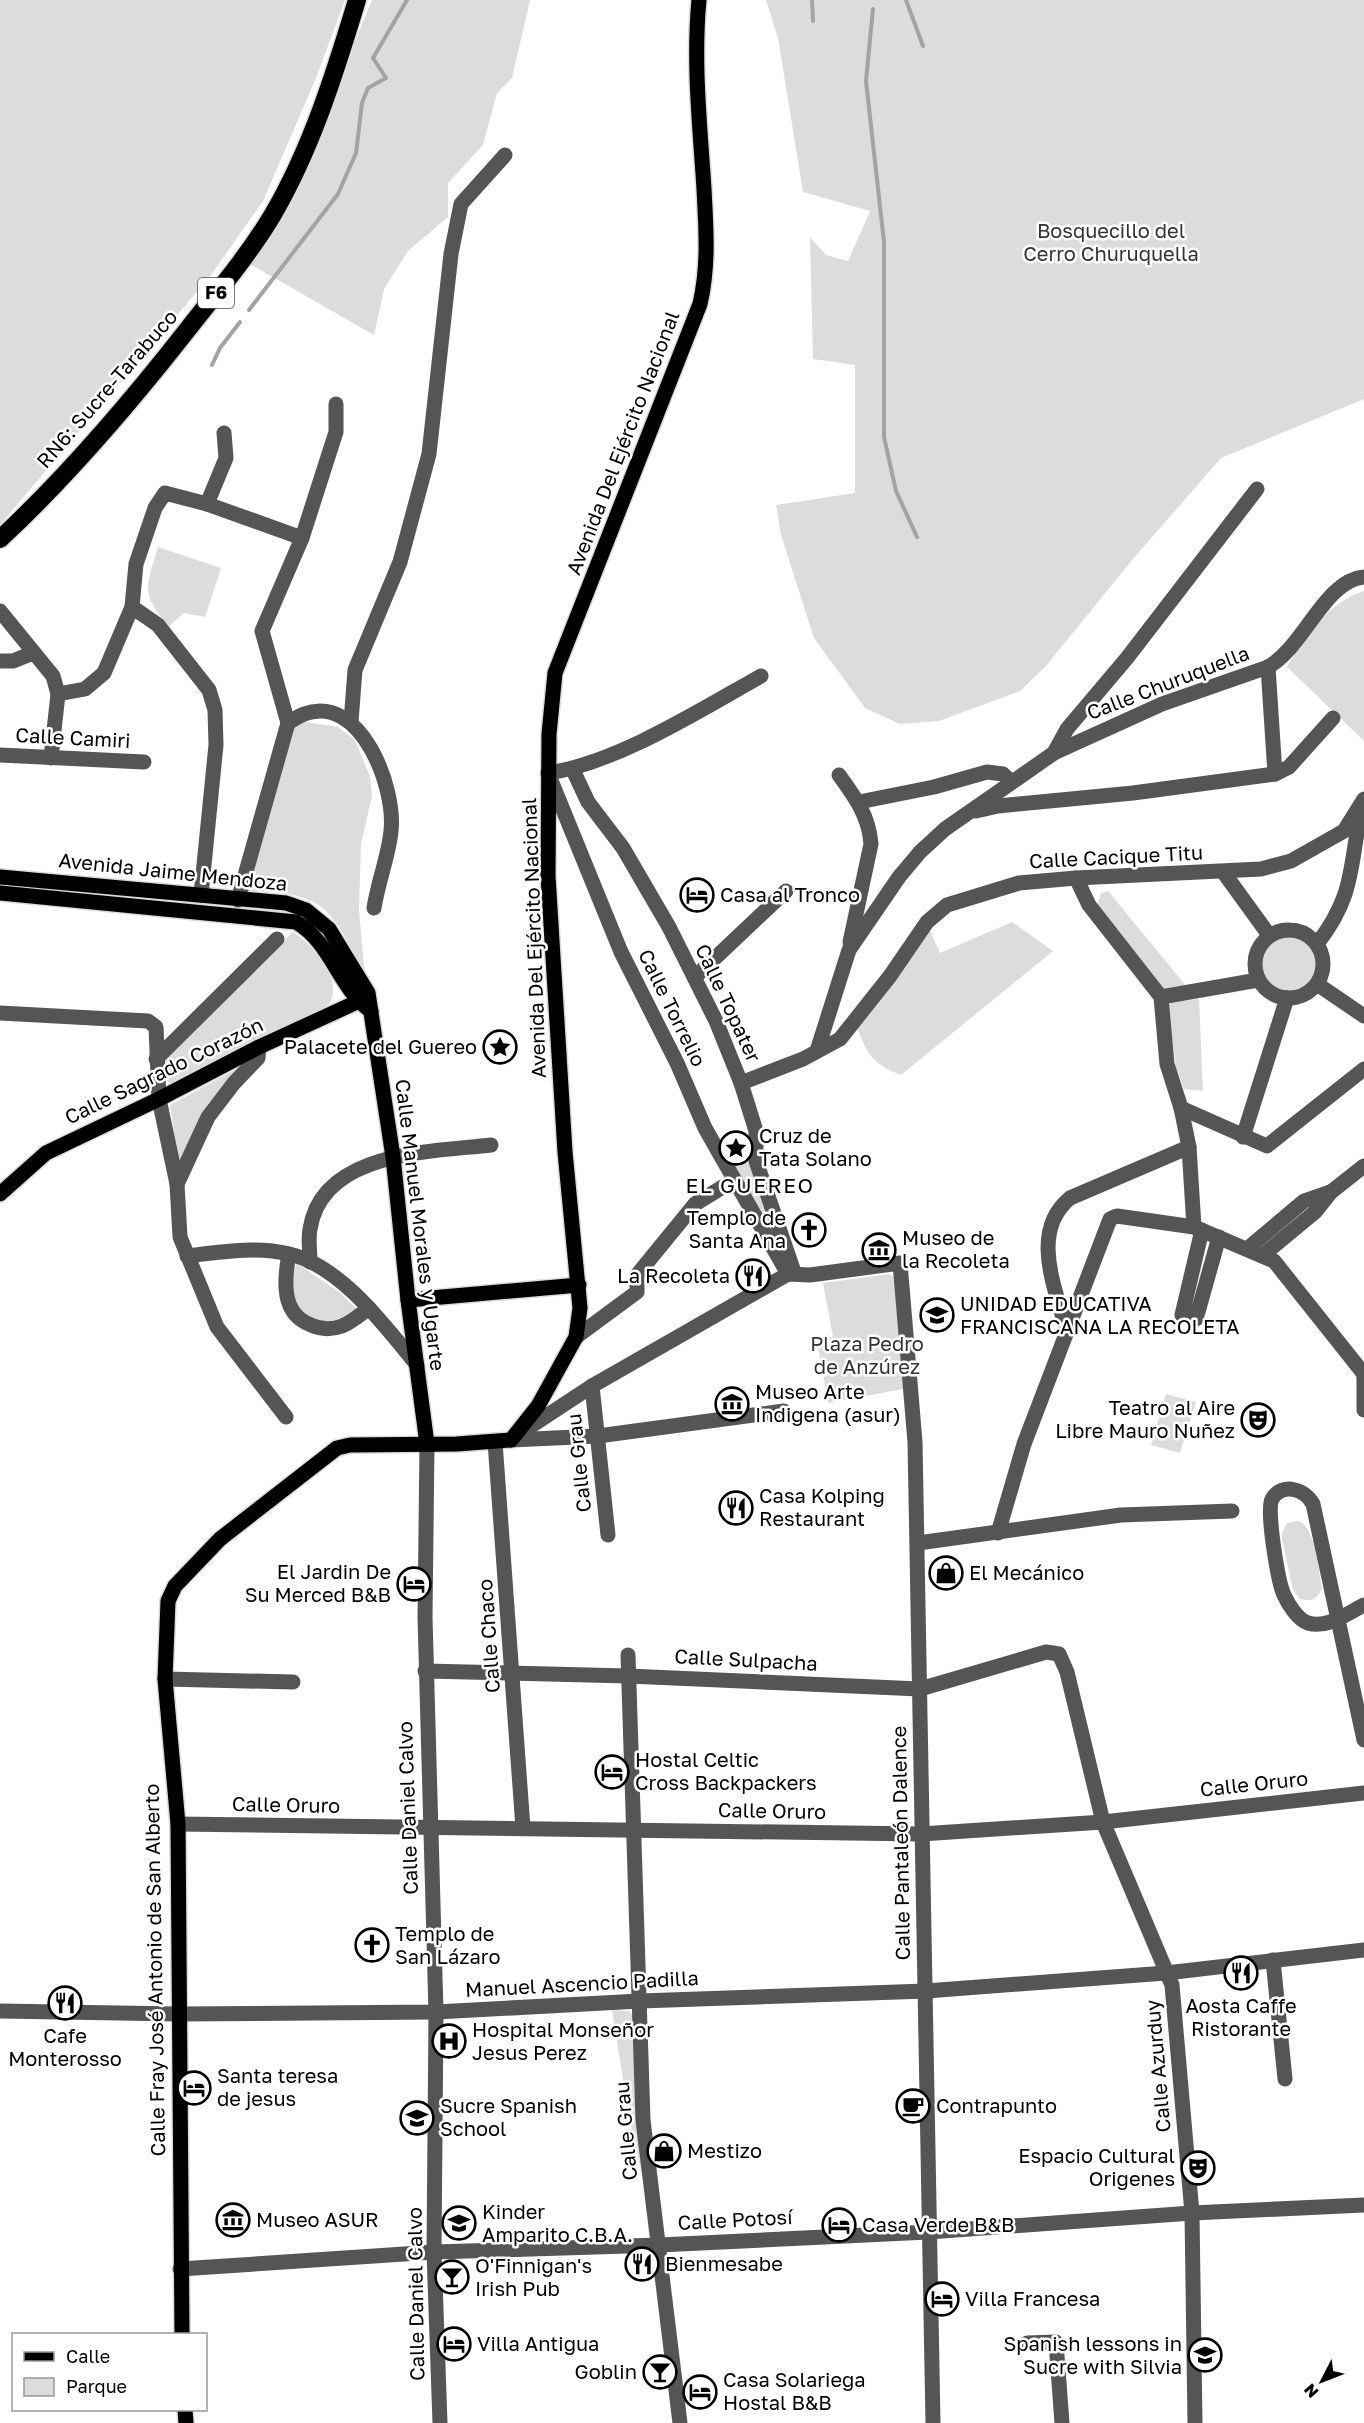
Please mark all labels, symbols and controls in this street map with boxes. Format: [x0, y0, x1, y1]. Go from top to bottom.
park label: Bosquecillo del Cerro Churuquella [1023, 218, 1199, 265]
road number: F6 [198, 278, 234, 308]
street label: RN6: Sucre-Tarabuco [31, 304, 182, 472]
street label: Avenida Del Ejército Nacional [561, 307, 684, 578]
street label: Calle Churuquella [1083, 640, 1252, 724]
street label: Calle Camiri [15, 722, 131, 752]
street label: Avenida Del Ejército Nacional [516, 797, 550, 1079]
street label: Calle Cacique Titu [1028, 839, 1204, 873]
street label: Avenida Jaime Mendoza [58, 847, 289, 895]
hotel icon: Casa al Tronco [679, 877, 715, 913]
place label: Casa al Tronco [720, 882, 860, 906]
street label: Calle Topater [691, 940, 767, 1066]
street label: Calle Torrelio [634, 945, 712, 1070]
street label: Calle Sagrado Corazón [60, 1012, 267, 1129]
place icon: Palacete del Guereo [482, 1029, 518, 1065]
place label: Palacete del Guereo [284, 1034, 477, 1058]
street label: Calle Manuel Morales y Ugarte [391, 1078, 451, 1372]
place label: Cruz de Tata Solano [759, 1123, 872, 1170]
place icon: Cruz de Tata Solano [718, 1130, 754, 1166]
district label: EL GUEREO [686, 1172, 815, 1198]
place label: Templo de Santa Ana [687, 1205, 786, 1252]
church icon: Templo de Santa Ana [791, 1212, 827, 1248]
place label: Museo de la Recoleta [902, 1225, 1010, 1272]
museum icon: Museo de la Recoleta [861, 1232, 897, 1268]
restaurant icon: La Recoleta [735, 1258, 771, 1294]
place label: La Recoleta [617, 1263, 730, 1287]
place label: UNIDAD EDUCATIVA FRANCISCANA LA RECOLETA [960, 1291, 1239, 1338]
school or university icon: UNIDAD EDUCATIVA FRANCISCANA LA RECOLETA [919, 1297, 955, 1333]
park label: Plaza Pedro de Anzúrez [810, 1331, 924, 1378]
place label: Museo Arte Indigena (asur) [755, 1379, 901, 1426]
museum icon: Museo Arte Indigena (asur) [714, 1386, 750, 1422]
place label: Teatro al Aire Libre Mauro Nuñez [1055, 1395, 1235, 1442]
theatre icon: Teatro al Aire Libre Mauro Nuñez [1240, 1402, 1276, 1438]
street label: Calle Grau [561, 1413, 595, 1514]
place label: Casa Kolping Restaurant [759, 1483, 885, 1530]
restaurant icon: Casa Kolping Restaurant [718, 1490, 754, 1526]
shop icon: El Mecánico [928, 1555, 964, 1591]
place label: El Jardin De Su Merced B&B [245, 1559, 391, 1606]
place label: El Mecánico [969, 1560, 1084, 1584]
hotel icon: El Jardin De Su Merced B&B [396, 1566, 432, 1602]
street label: Calle Chaco [472, 1578, 504, 1694]
street label: Calle Sulpacha [674, 1643, 818, 1675]
street label: Calle Daniel Calvo [392, 1721, 422, 1895]
street label: Calle Pantaleón Dalence [886, 1725, 914, 1961]
place label: Hostal Celtic Cross Backpackers [635, 1747, 817, 1794]
hotel icon: Hostal Celtic Cross Backpackers [594, 1754, 630, 1790]
street label: Calle Oruro [1199, 1765, 1309, 1801]
street label: Calle Fray José Antonio de San Alberto [139, 1783, 169, 2157]
street label: Calle Oruro [232, 1791, 340, 1817]
street label: Calle Oruro [718, 1797, 826, 1823]
place label: Templo de San Lázaro [395, 1921, 500, 1968]
church icon: Templo de San Lázaro [354, 1927, 390, 1963]
restaurant icon: Aosta Caffe Ristorante [1223, 1955, 1259, 1991]
street label: Manuel Ascencio Padilla [465, 1965, 699, 2001]
restaurant icon: Cafe Monterosso [47, 1985, 83, 2021]
place label: Aosta Caffe Ristorante [1185, 1993, 1297, 2040]
street label: Calle Azurduy [1139, 1999, 1175, 2133]
place label: Hospital Monseñor Jesus Perez [472, 2017, 654, 2064]
place label: Cafe Monterosso [8, 2023, 122, 2070]
hospital icon: Hospital Monseñor Jesus Perez [431, 2023, 467, 2059]
place label: Santa teresa de jesus [217, 2063, 338, 2110]
hotel icon: Santa teresa de jesus [176, 2070, 212, 2106]
street label: Calle Grau [609, 2081, 641, 2182]
cafe icon: Contrapunto [895, 2088, 931, 2124]
place label: Sucre Spanish School [440, 2093, 577, 2140]
place label: Contrapunto [936, 2093, 1057, 2117]
school or university icon: Sucre Spanish School [399, 2100, 435, 2136]
shop icon: Mestizo [646, 2133, 682, 2169]
place label: Mestizo [687, 2138, 762, 2162]
place label: Espacio Cultural Origenes [1018, 2143, 1175, 2190]
theatre icon: Espacio Cultural Origenes [1180, 2150, 1216, 2186]
place label: Kinder Amparito C.B.A. [482, 2199, 633, 2246]
museum icon: Museo ASUR [215, 2202, 251, 2238]
street label: Calle Potosí [677, 2204, 795, 2234]
school or university icon: Kinder Amparito C.B.A. [441, 2205, 477, 2241]
place label: Museo ASUR [256, 2207, 379, 2231]
street label: Calle Daniel Calvo [401, 2207, 429, 2381]
hotel icon: Casa Verde B&B [821, 2207, 857, 2243]
place label: Casa Verde B&B [862, 2212, 1014, 2236]
restaurant icon: Bienmesabe [624, 2246, 660, 2282]
place label: Bienmesabe [665, 2251, 783, 2275]
place label: O'Finnigan's Irish Pub [475, 2253, 592, 2300]
bar icon: O'Finnigan's Irish Pub [434, 2259, 470, 2295]
hotel icon: Villa Francesa [924, 2281, 960, 2317]
place label: Villa Francesa [965, 2286, 1100, 2310]
hotel icon: Villa Antigua [436, 2326, 472, 2362]
place label: Villa Antigua [477, 2331, 599, 2355]
place label: Spanish lessons in Sucre with Silvia [1003, 2331, 1182, 2378]
legend [12, 2333, 207, 2411]
school or university icon: Spanish lessons in Sucre with Silvia [1187, 2337, 1223, 2373]
text: Calle [66, 2345, 110, 2367]
north arrow [1292, 2351, 1352, 2411]
bar icon: Goblin [642, 2354, 678, 2390]
place label: Goblin [575, 2359, 637, 2383]
place label: Casa Solariega Hostal B&B [723, 2367, 866, 2414]
hotel icon: Casa Solariega Hostal B&B [682, 2374, 718, 2410]
text: Parque [66, 2375, 127, 2397]
text: N [1299, 2380, 1322, 2402]

